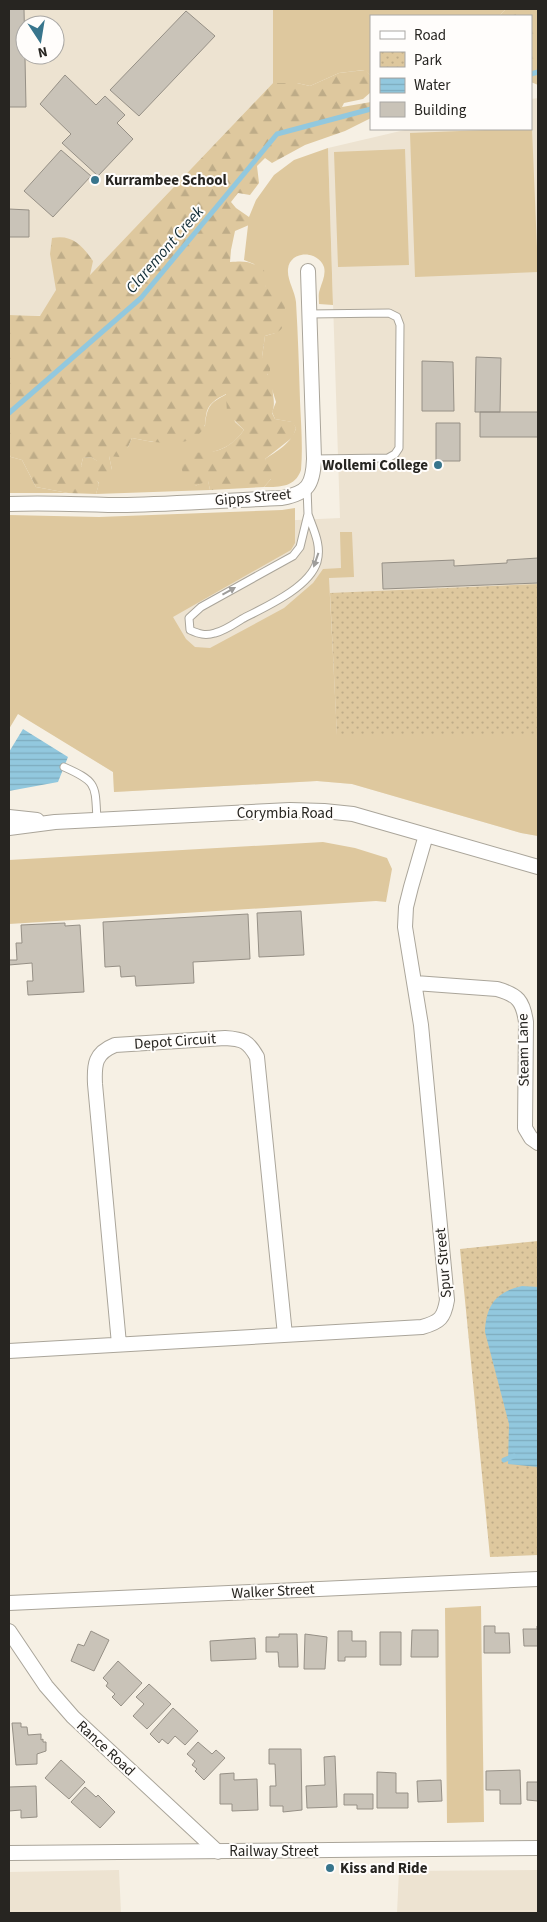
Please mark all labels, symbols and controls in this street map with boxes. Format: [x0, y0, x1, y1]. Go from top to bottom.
north arrow [15, 15, 65, 65]
legend [370, 15, 532, 130]
text: Road [414, 25, 446, 46]
text: N [36, 41, 49, 62]
text: Park [414, 50, 443, 71]
text: Water [414, 75, 451, 96]
text: Building [414, 100, 467, 121]
place label: Kurrambee School [105, 170, 228, 191]
marker: Kurrambee School [89, 174, 101, 186]
water label: Claremont Creek [121, 201, 209, 298]
place label: Wollemi College [322, 455, 428, 476]
marker: Wollemi College [432, 459, 444, 471]
street label: Gipps Street [214, 484, 292, 511]
one-way arrow [312, 553, 320, 568]
one-way arrow [222, 587, 237, 595]
street label: Corymbia Road [237, 803, 333, 824]
street label: Steam Lane [512, 1013, 535, 1087]
street label: Depot Circuit [133, 1028, 217, 1055]
street label: Spur Street [430, 1227, 457, 1299]
street label: Walker Street [231, 1579, 315, 1604]
street label: Rance Road [72, 1716, 140, 1781]
street label: Railway Street [229, 1841, 319, 1862]
place label: Kiss and Ride [340, 1858, 428, 1879]
marker: Kiss and Ride [324, 1862, 336, 1874]

